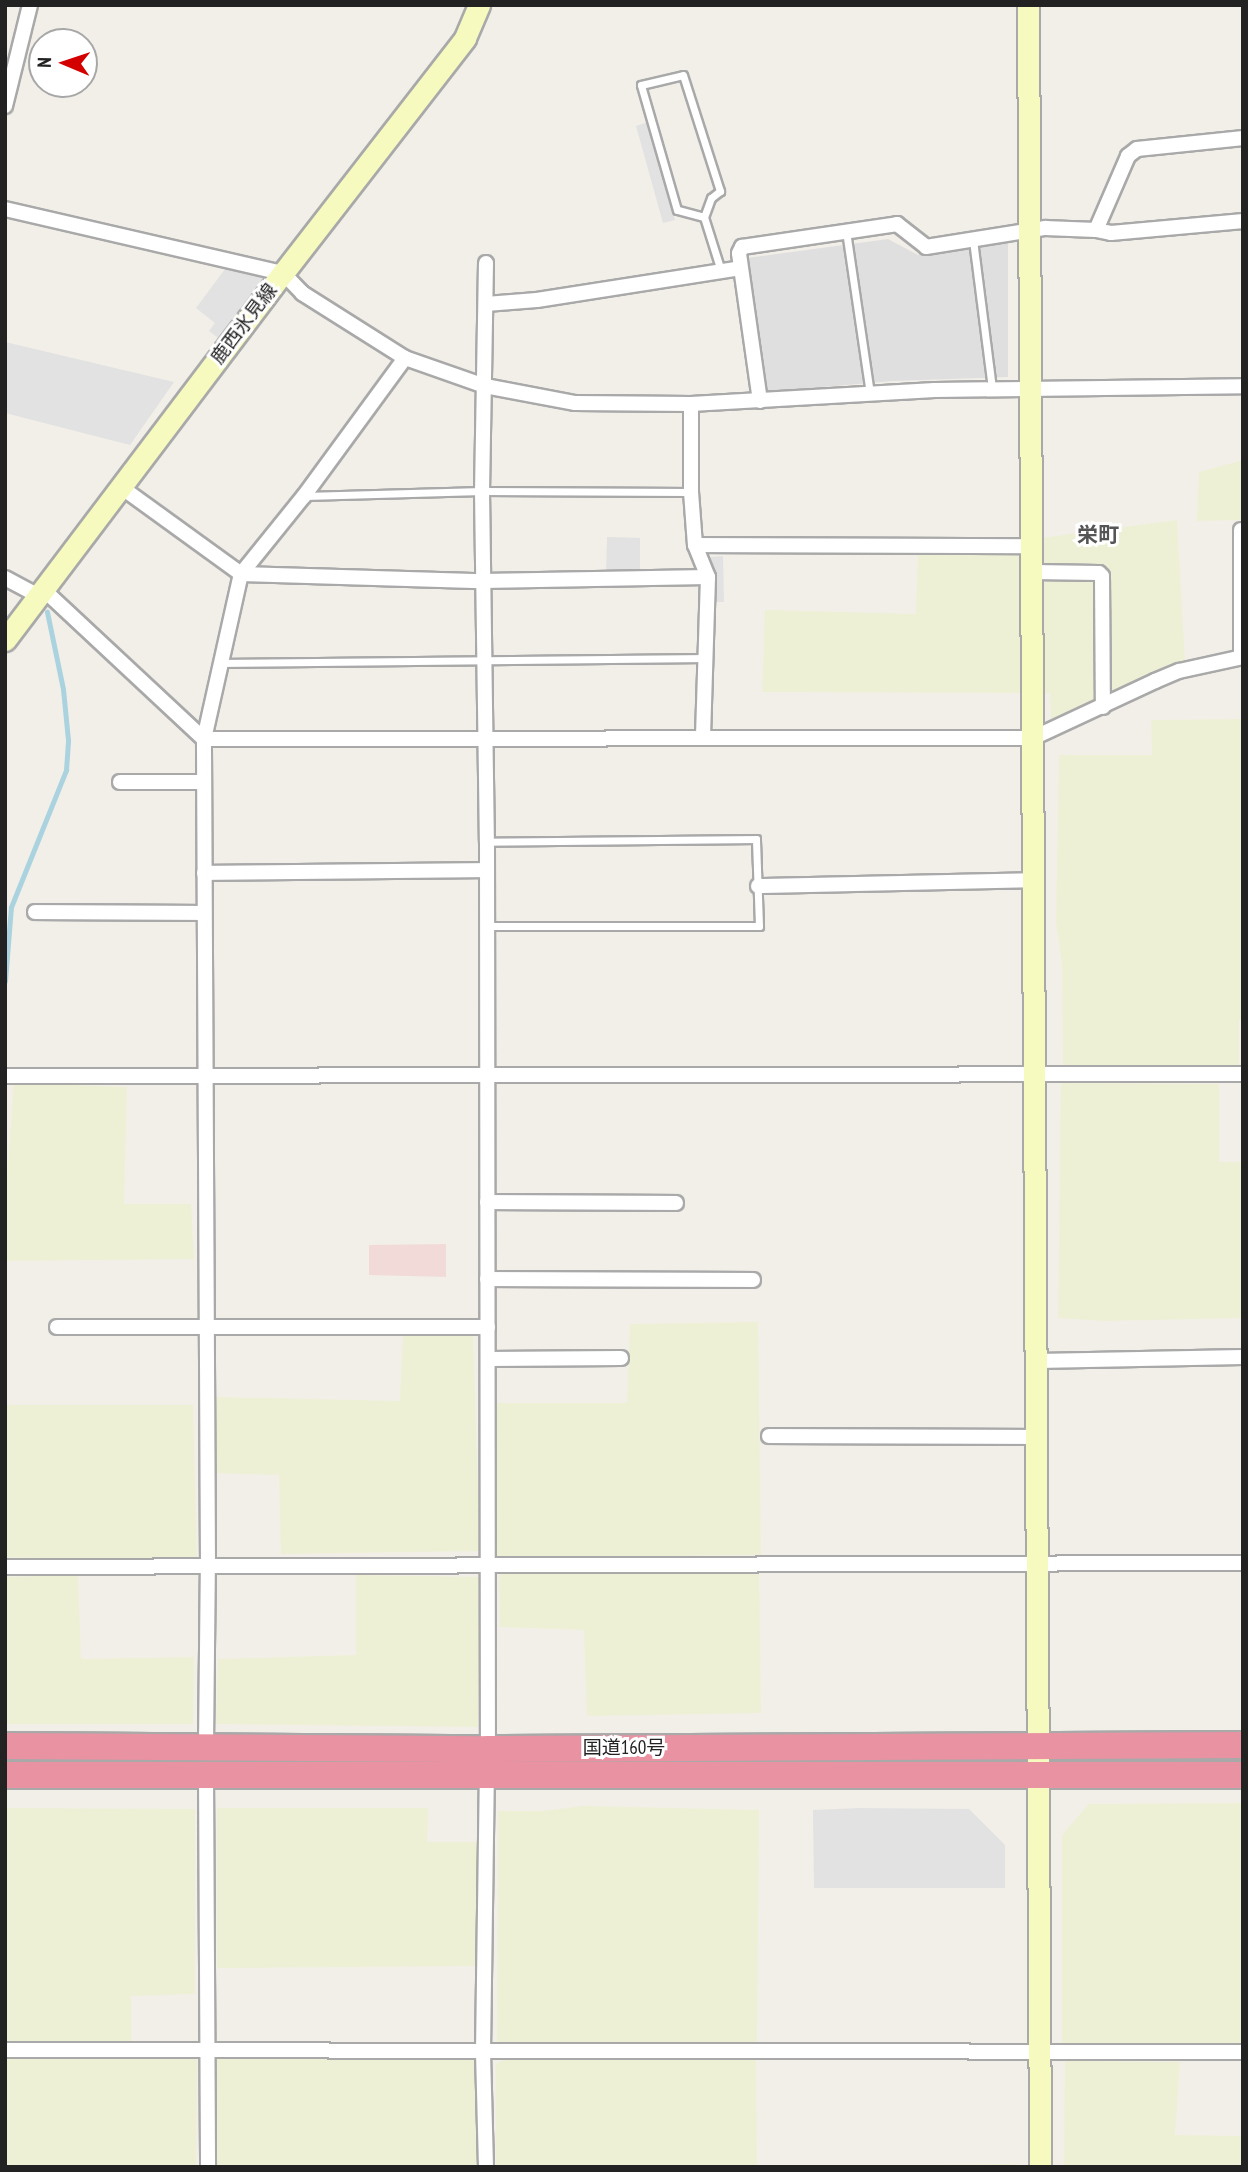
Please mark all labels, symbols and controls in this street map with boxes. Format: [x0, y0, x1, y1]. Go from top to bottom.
north arrow [28, 28, 98, 98]
text: N [32, 57, 56, 68]
street label: 鹿西氷見線 [206, 279, 282, 369]
district label: 栄町 [1077, 522, 1119, 548]
street label: 国道160号 [583, 1737, 665, 1759]

